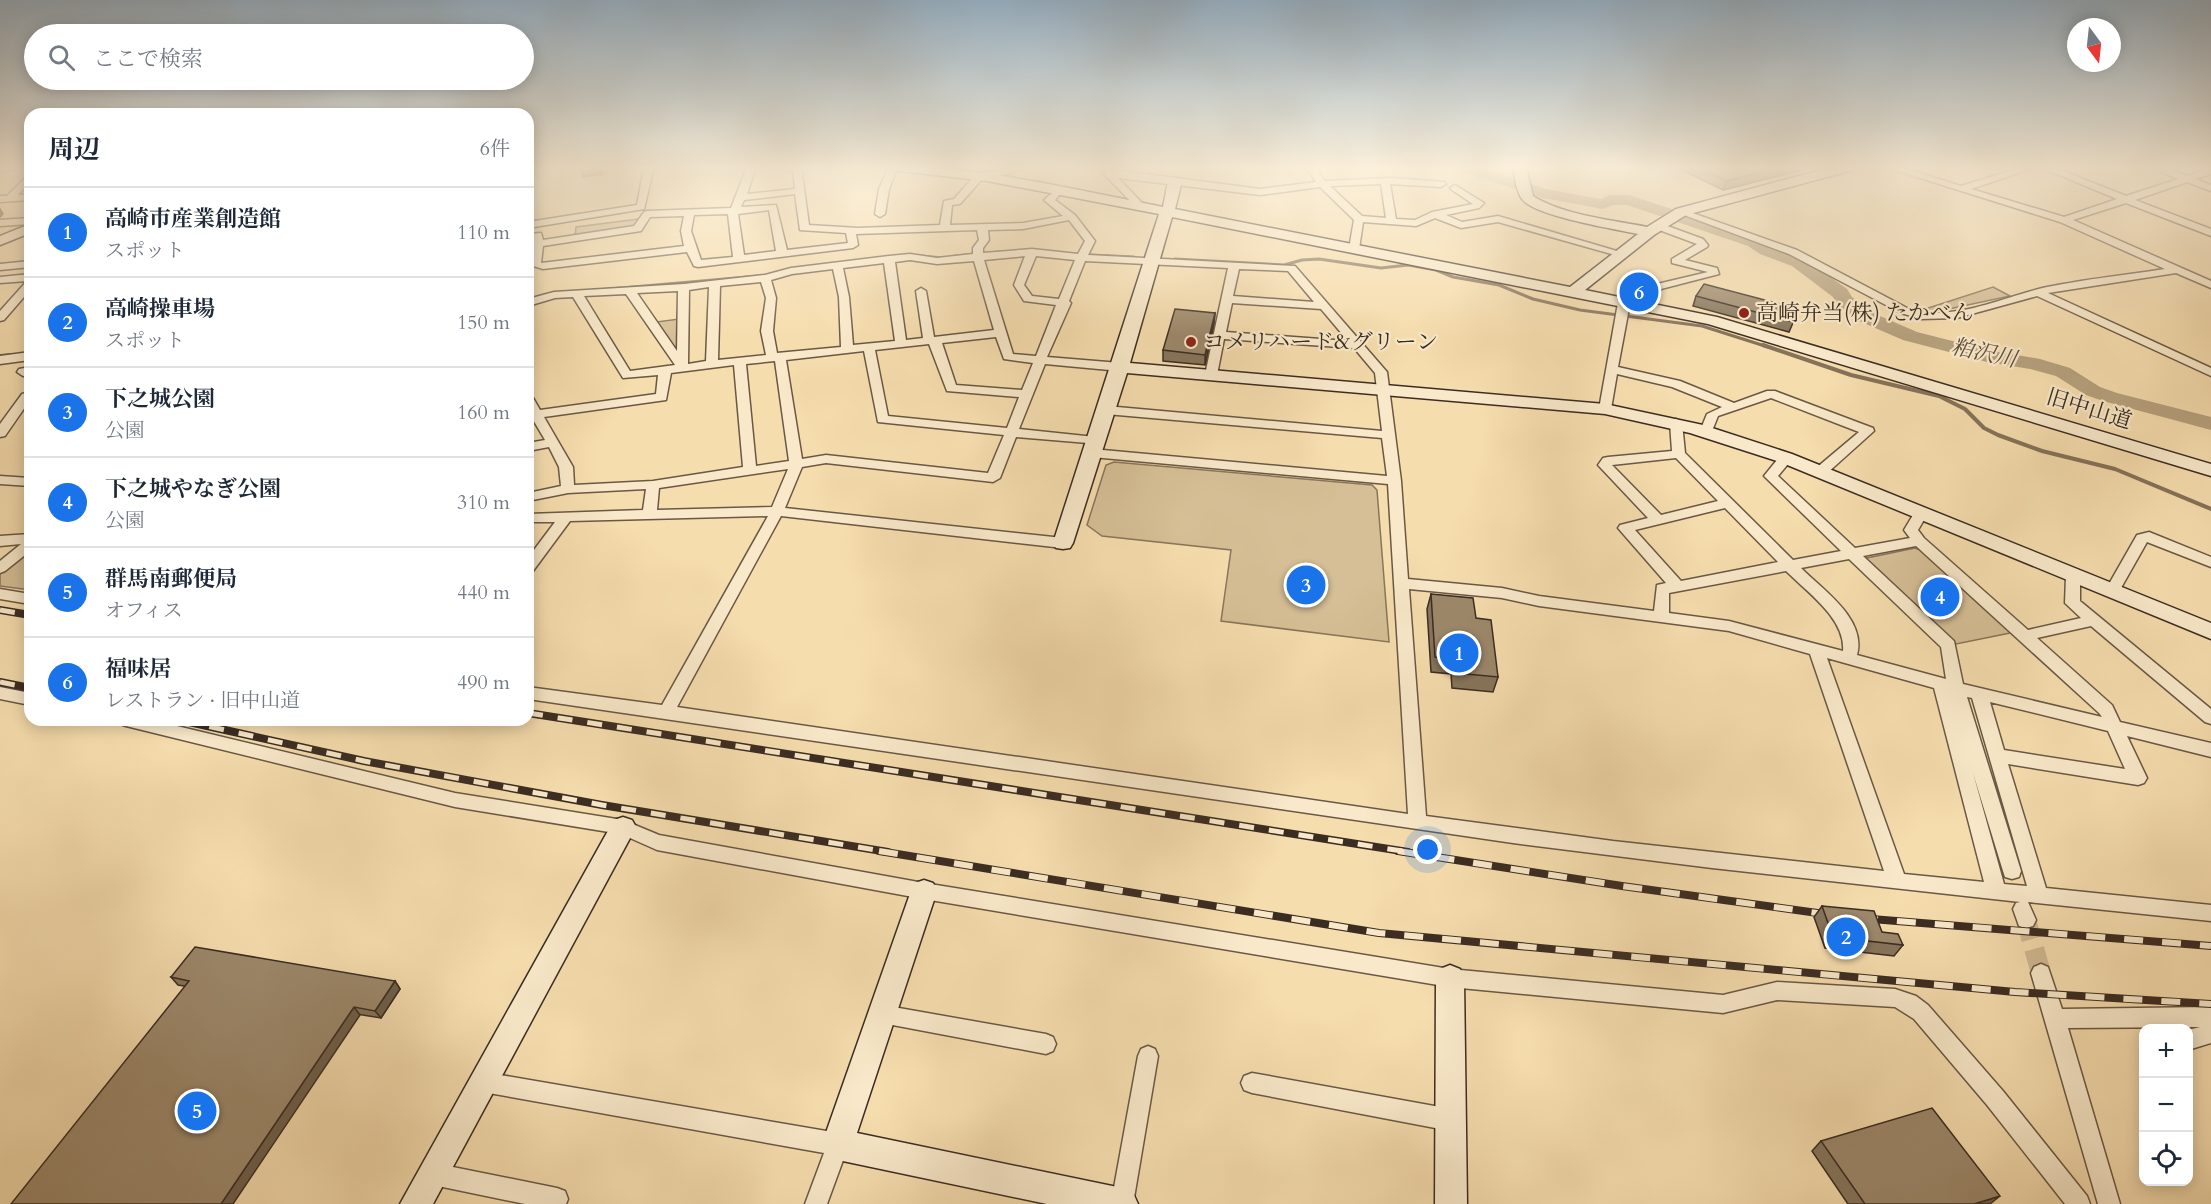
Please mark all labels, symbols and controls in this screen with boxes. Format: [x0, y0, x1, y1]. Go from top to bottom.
north arrow [2067, 18, 2121, 72]
search box [24, 24, 534, 90]
icon: search [45, 41, 78, 74]
text: ここで検索 [93, 44, 203, 74]
text: 周辺 [48, 132, 100, 167]
text: 6件 [480, 135, 510, 162]
text: 高崎市産業創造館 [105, 204, 281, 234]
text: 1 [62, 219, 73, 246]
text: 110 m [457, 219, 510, 246]
text: スポット [105, 237, 185, 264]
pin: 6 [1620, 270, 1658, 314]
text: 高崎操車場 [105, 294, 215, 324]
place label: 高崎弁当(株) たかべん [1756, 298, 1974, 328]
marker: 高崎弁当(株) たかべん [1737, 306, 1751, 320]
text: 2 [62, 309, 73, 336]
text: 150 m [457, 309, 510, 336]
text: スポット [105, 327, 185, 354]
place label: コメリハード&グリーン [1203, 327, 1438, 357]
water label: 粕沢川 [1949, 331, 2021, 375]
marker: コメリハード&グリーン [1184, 335, 1198, 349]
street label: 旧中山道 [2043, 382, 2135, 436]
text: 下之城公園 [105, 384, 215, 414]
text: 3 [62, 399, 73, 426]
text: 160 m [457, 399, 510, 426]
text: 公園 [105, 417, 145, 444]
text: 下之城やなぎ公園 [105, 474, 281, 504]
text: 4 [62, 489, 73, 516]
text: 310 m [457, 489, 510, 516]
text: 公園 [105, 507, 145, 534]
pin: 3 [1286, 562, 1326, 608]
text: 群馬南郵便局 [105, 564, 237, 594]
pin: 4 [1920, 574, 1960, 620]
text: 5 [62, 579, 73, 606]
text: 440 m [457, 579, 510, 606]
text: オフィス [105, 597, 183, 624]
pin: 1 [1440, 630, 1478, 676]
text: 福味居 [105, 654, 171, 684]
text: 6 [62, 669, 73, 696]
text: 490 m [457, 669, 510, 696]
text: レストラン · 旧中山道 [105, 687, 300, 714]
your location [1413, 835, 1442, 864]
pin: 2 [1826, 914, 1866, 960]
map controls [2139, 1024, 2193, 1186]
button: + [2139, 1024, 2193, 1078]
button: − [2139, 1078, 2193, 1132]
pin: 5 [178, 1088, 216, 1134]
button: locate [2139, 1132, 2193, 1186]

